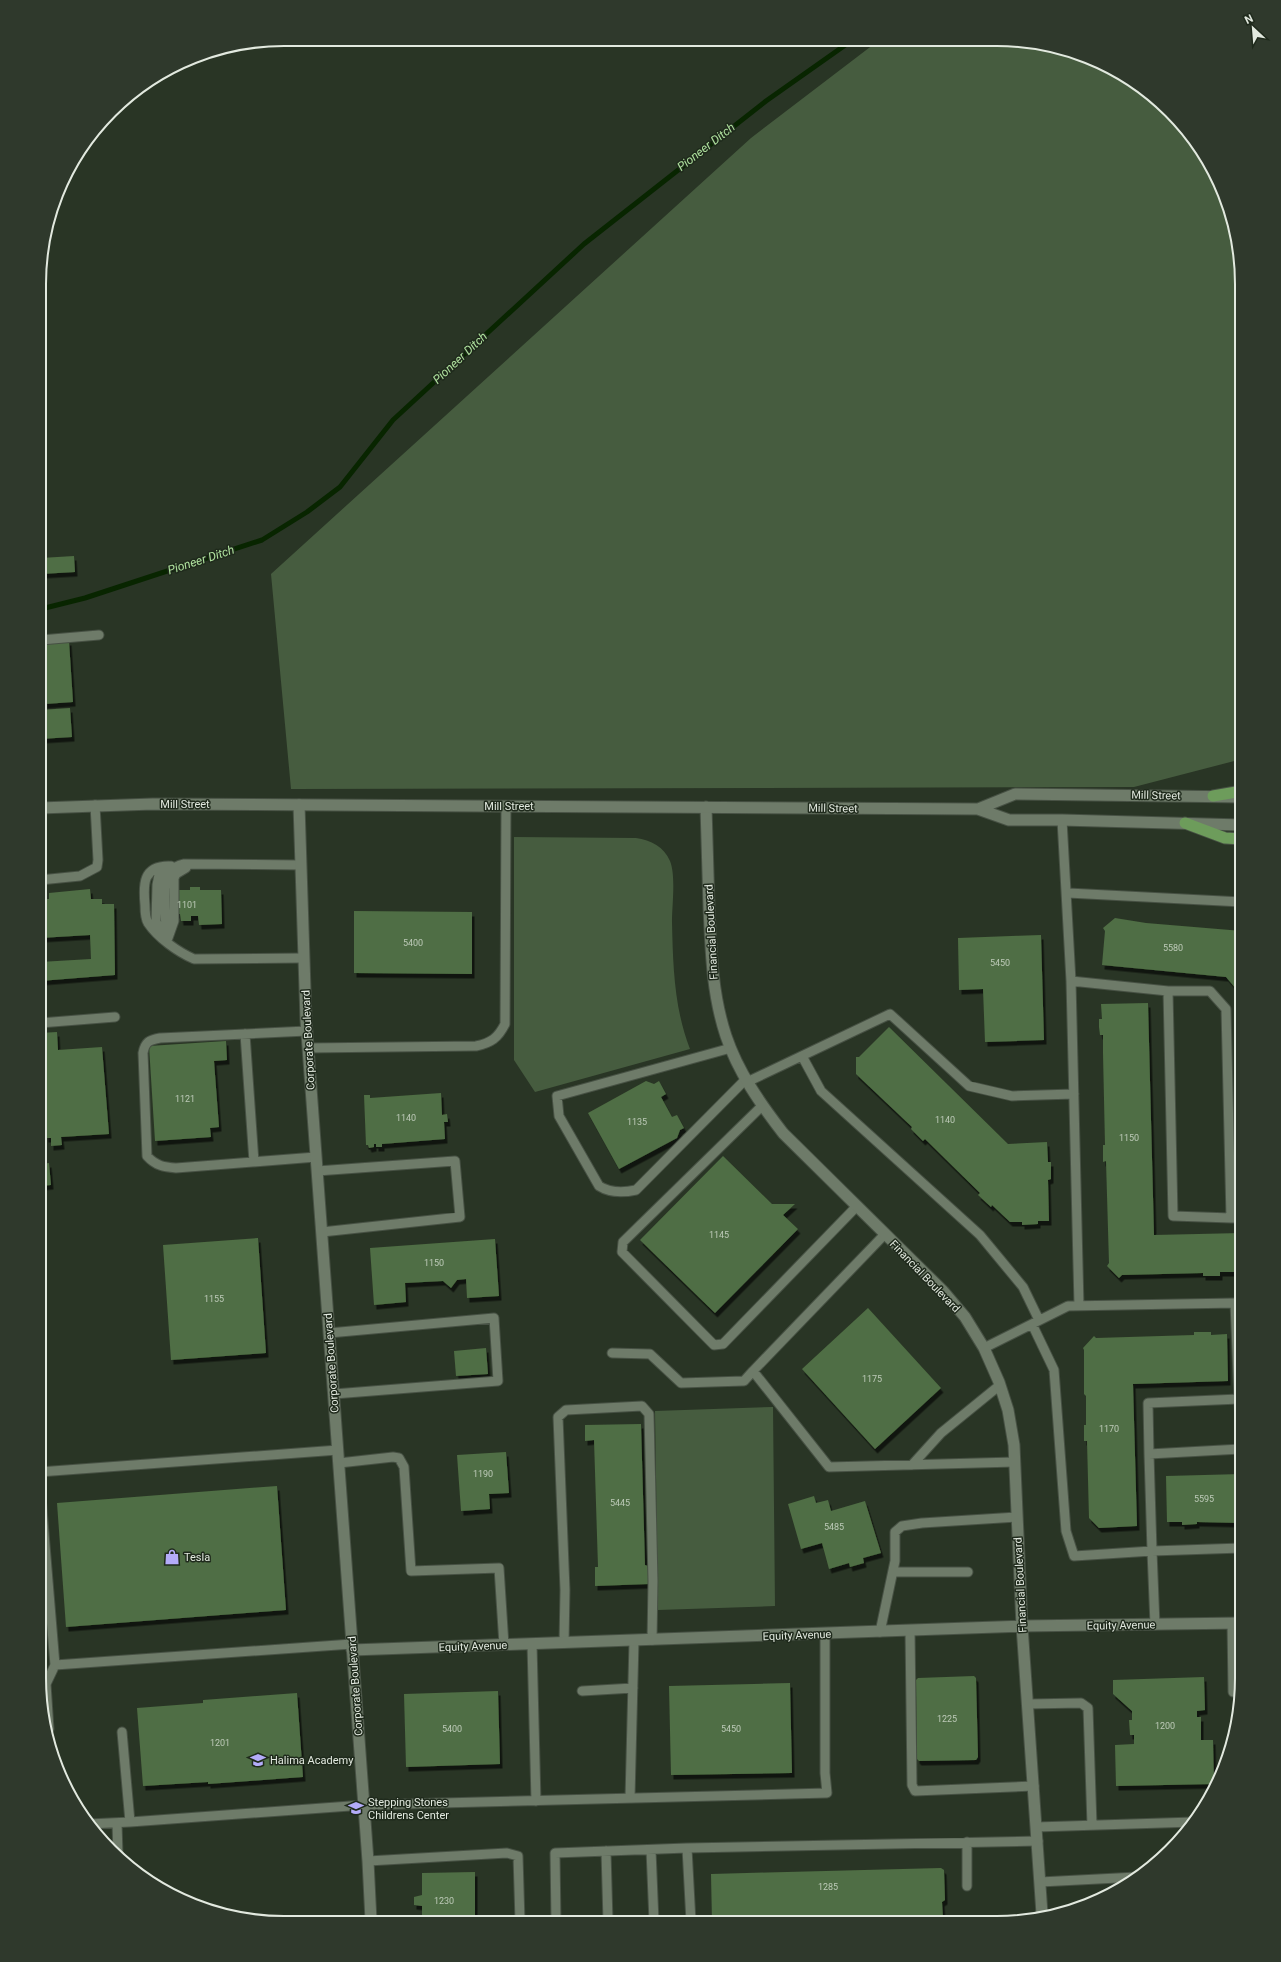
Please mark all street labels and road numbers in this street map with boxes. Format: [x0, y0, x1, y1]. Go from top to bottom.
street label: Mill Street [1131, 789, 1181, 802]
street label: Mill Street [160, 798, 210, 811]
street label: Mill Street [484, 800, 534, 813]
street label: Mill Street [808, 802, 858, 815]
street label: Financial Boulevard [703, 884, 720, 980]
street label: Corporate Boulevard [299, 990, 318, 1090]
street label: Financial Boulevard [887, 1238, 962, 1315]
street label: Corporate Boulevard [322, 1313, 341, 1413]
street label: Financial Boulevard [1012, 1537, 1029, 1633]
street label: Equity Avenue [1087, 1618, 1156, 1633]
street label: Equity Avenue [762, 1628, 832, 1643]
street label: Corporate Boulevard [346, 1636, 365, 1736]
street label: Equity Avenue [438, 1639, 508, 1654]

